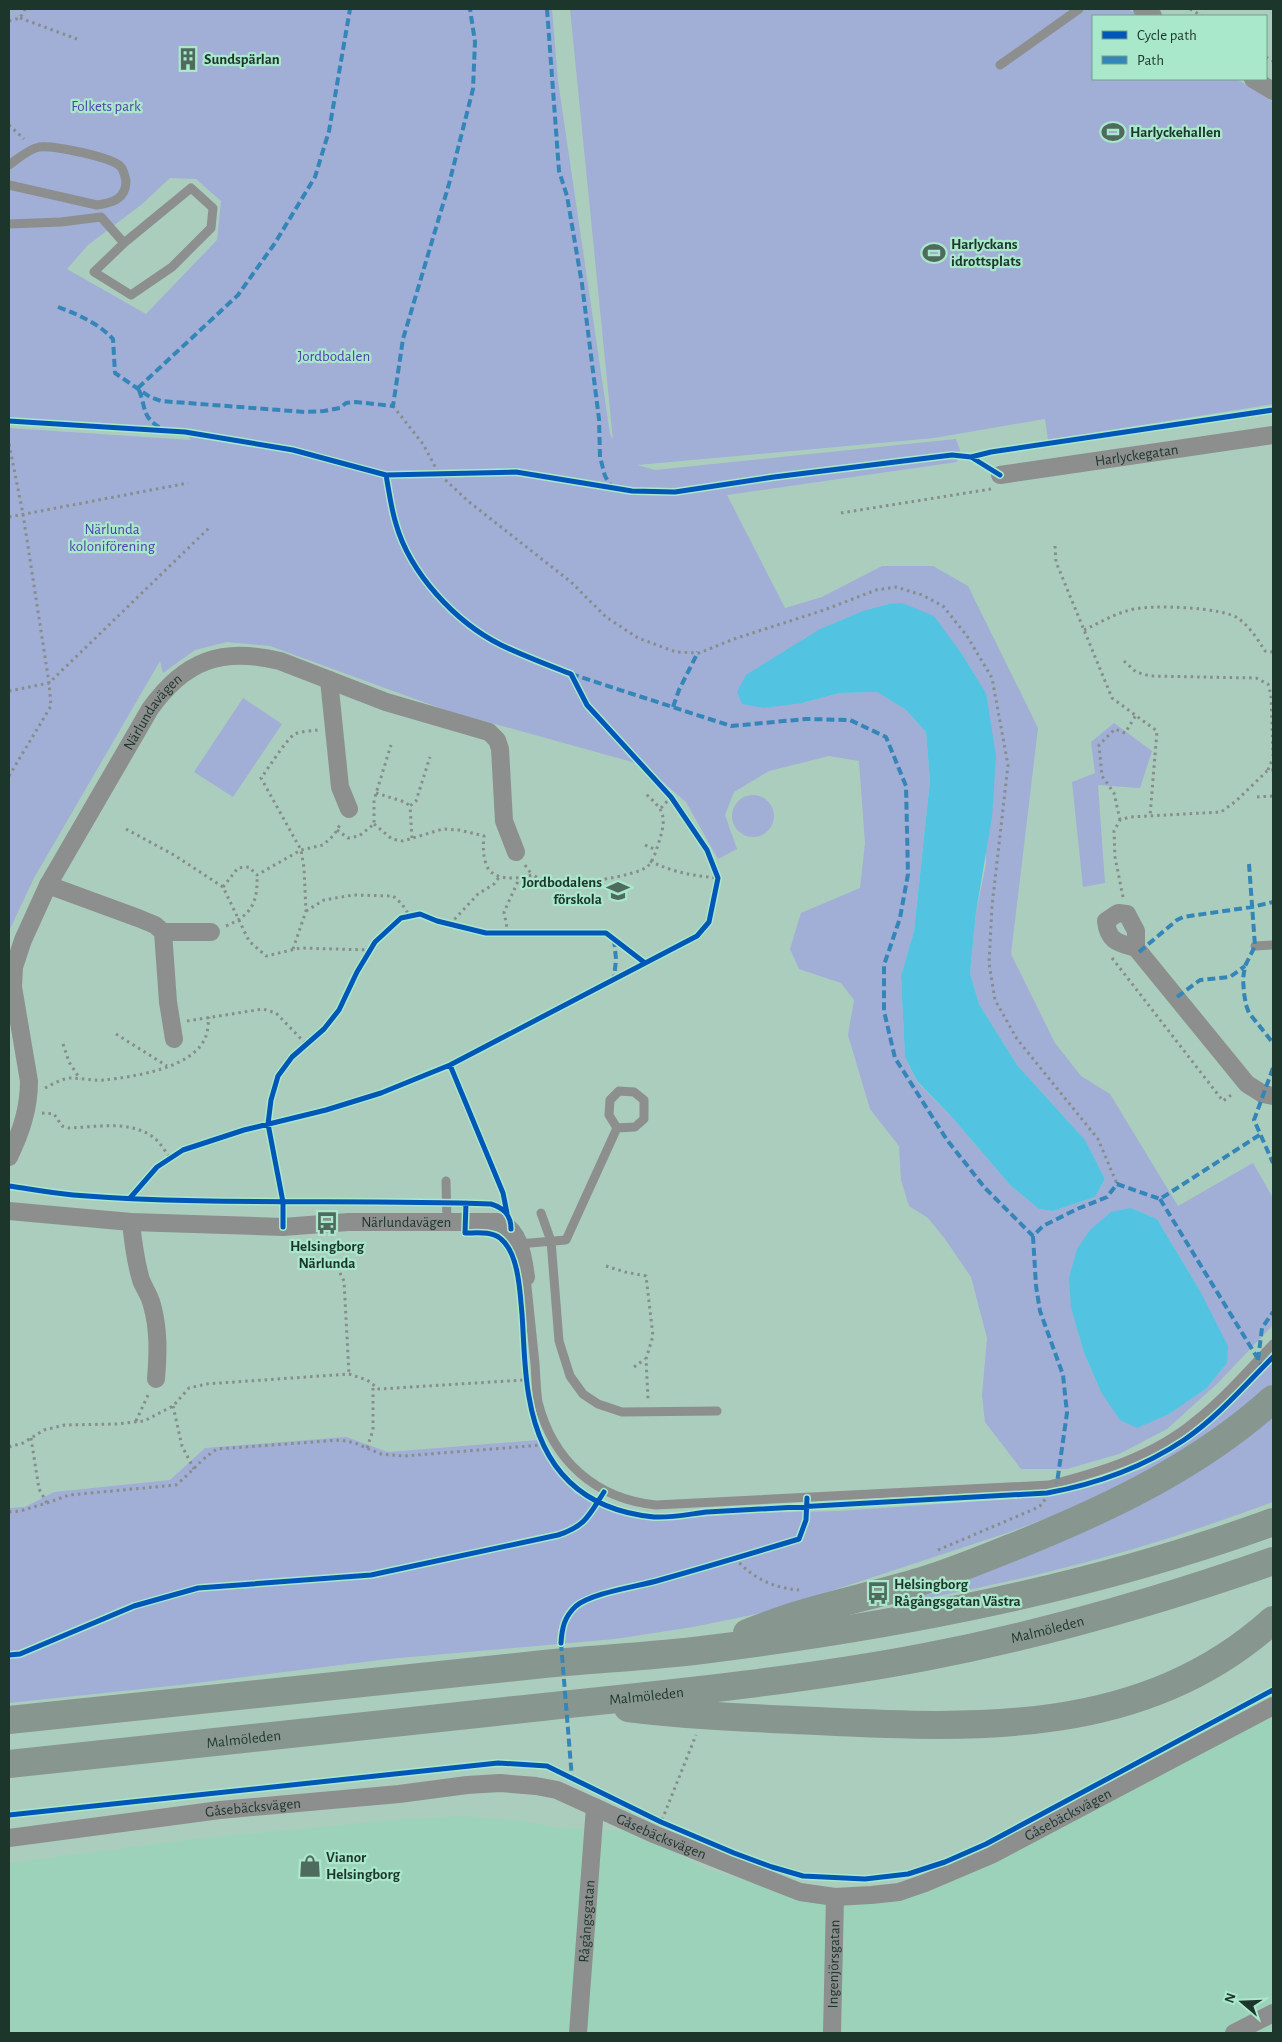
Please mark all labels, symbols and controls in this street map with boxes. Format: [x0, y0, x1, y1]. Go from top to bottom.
legend [1092, 15, 1267, 80]
text: Cycle path [1137, 28, 1197, 43]
building icon: Sundspärlan [175, 46, 201, 72]
place label: Sundspärlan [204, 52, 280, 67]
text: Path [1137, 53, 1164, 68]
park label: Folkets park [71, 99, 141, 114]
sports icon: Harlyckehallen [1100, 119, 1126, 145]
place label: Harlyckehallen [1130, 125, 1221, 140]
place label: Harlyckans idrottsplats [951, 237, 1021, 269]
sports icon: Harlyckans idrottsplats [921, 240, 947, 266]
park label: Jordbodalen [298, 349, 370, 364]
street label: Harlyckegatan [1094, 442, 1179, 469]
park label: Närlunda koloniförening [69, 522, 156, 554]
street label: Närlundavägen [121, 671, 185, 753]
place label: Jordbodalens förskola [522, 875, 602, 907]
school or university icon: Jordbodalens förskola [605, 878, 631, 904]
bus stop icon: Helsingborg Närlunda [314, 1210, 340, 1236]
street label: Närlundavägen [361, 1215, 451, 1230]
place label: Helsingborg Närlunda [290, 1239, 365, 1271]
place label: Helsingborg Rågångsgatan Västra [894, 1577, 1021, 1609]
bus stop icon: Helsingborg Rågångsgatan Västra [865, 1580, 891, 1606]
street label: Malmöleden [1010, 1613, 1086, 1646]
street label: Malmöleden [608, 1685, 684, 1708]
street label: Malmöleden [206, 1728, 282, 1751]
street label: Gåsebäcksvägen [1022, 1786, 1114, 1844]
street label: Gåsebäcksvägen [204, 1796, 302, 1820]
street label: Gåsebäcksvägen [614, 1811, 708, 1862]
place label: Vianor Helsingborg [326, 1850, 401, 1882]
shop icon: Vianor Helsingborg [297, 1853, 323, 1879]
street label: Rågångsgatan [576, 1879, 597, 1963]
street label: Ingenjörsgatan [826, 1920, 842, 2008]
north arrow [1217, 1977, 1267, 2027]
text: N [1222, 1991, 1239, 2005]

